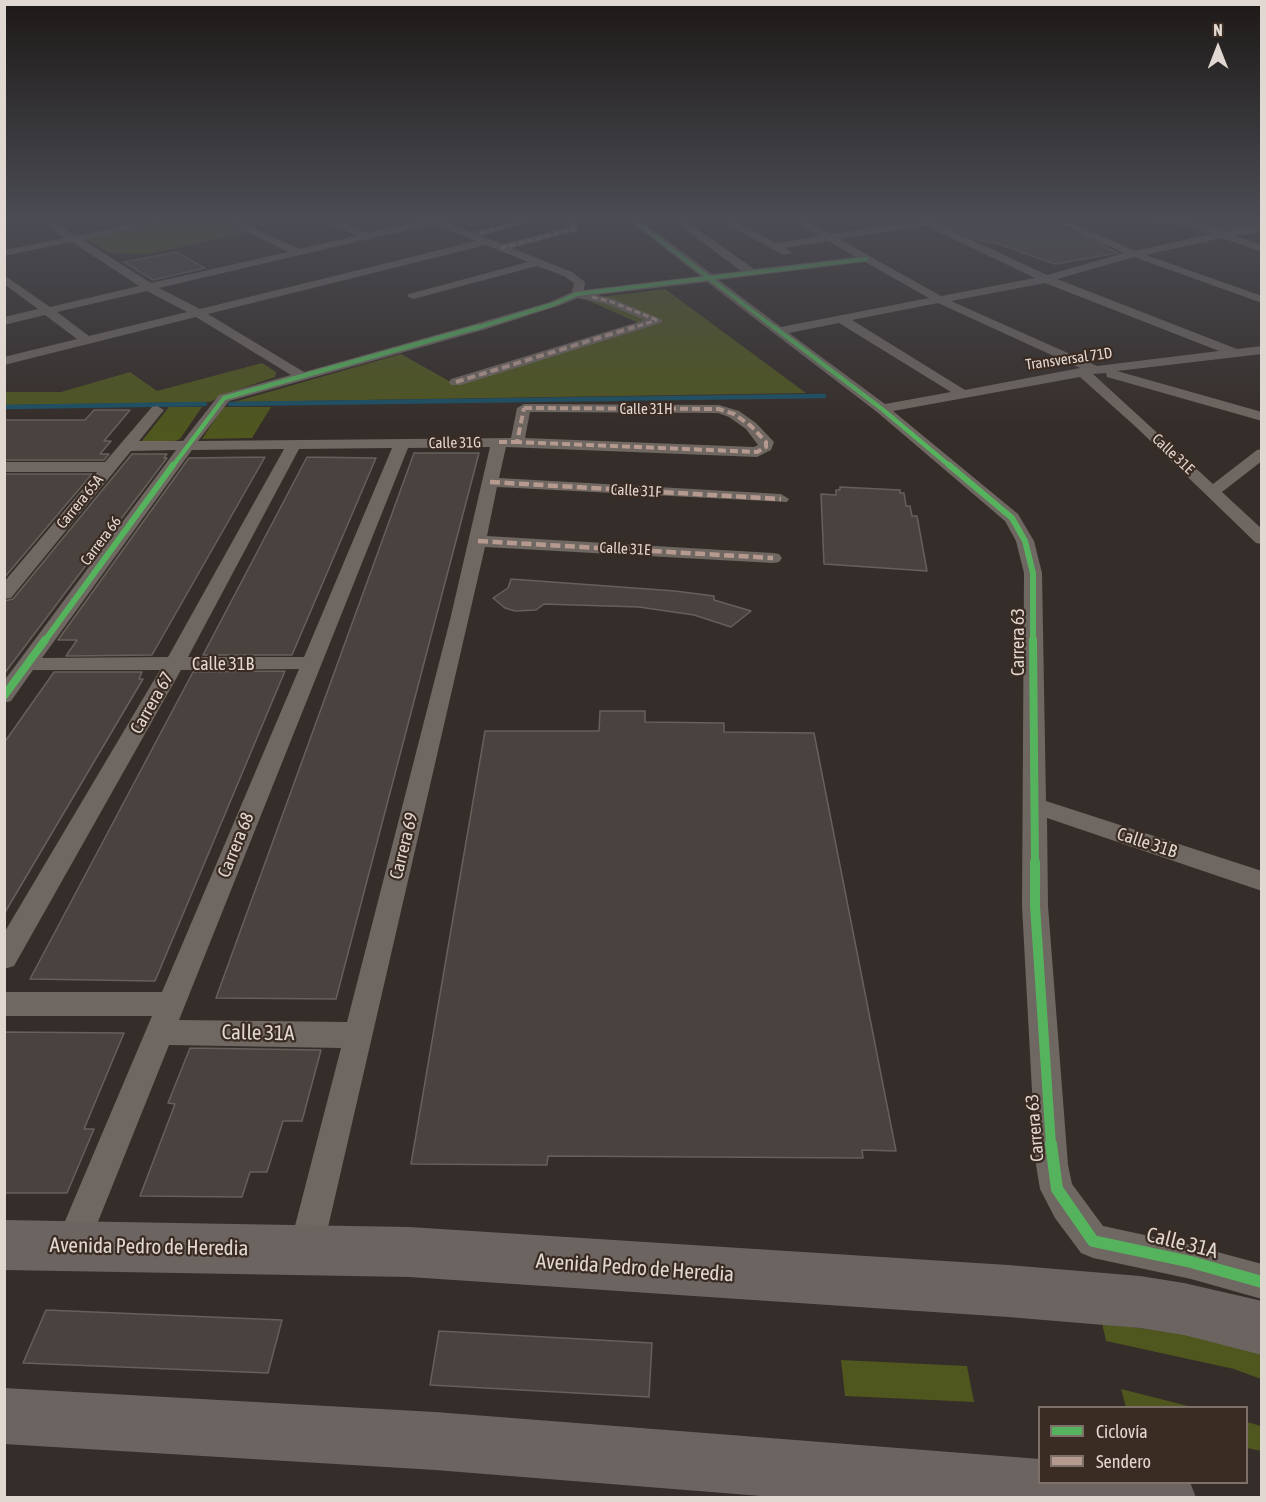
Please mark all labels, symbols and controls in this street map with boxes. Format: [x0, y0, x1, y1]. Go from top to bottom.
north arrow [1188, 18, 1248, 78]
text: N [1213, 21, 1223, 39]
street label: Transversal 71D [1024, 344, 1114, 374]
street label: Calle 31H [619, 400, 673, 418]
street label: Calle 31E [1148, 430, 1198, 478]
street label: Calle 31G [429, 434, 481, 452]
street label: Carrera 65A [53, 471, 107, 533]
street label: Calle 31F [610, 481, 662, 501]
street label: Carrera 66 [77, 513, 125, 569]
street label: Calle 31E [599, 539, 651, 559]
street label: Carrera 63 [1007, 608, 1029, 676]
street label: Calle 31B [192, 653, 254, 675]
street label: Carrera 67 [126, 668, 178, 738]
street label: Carrera 68 [213, 809, 259, 881]
street label: Carrera 69 [385, 810, 423, 882]
street label: Calle 31B [1114, 823, 1180, 863]
street label: Calle 31A [221, 1020, 295, 1046]
street label: Carrera 63 [1021, 1093, 1049, 1163]
street label: Calle 31A [1144, 1222, 1220, 1264]
street label: Avenida Pedro de Heredia [50, 1233, 248, 1261]
street label: Avenida Pedro de Heredia [535, 1249, 735, 1287]
legend [1038, 1406, 1248, 1484]
text: Ciclovía [1096, 1421, 1148, 1442]
text: Sendero [1096, 1451, 1151, 1472]

